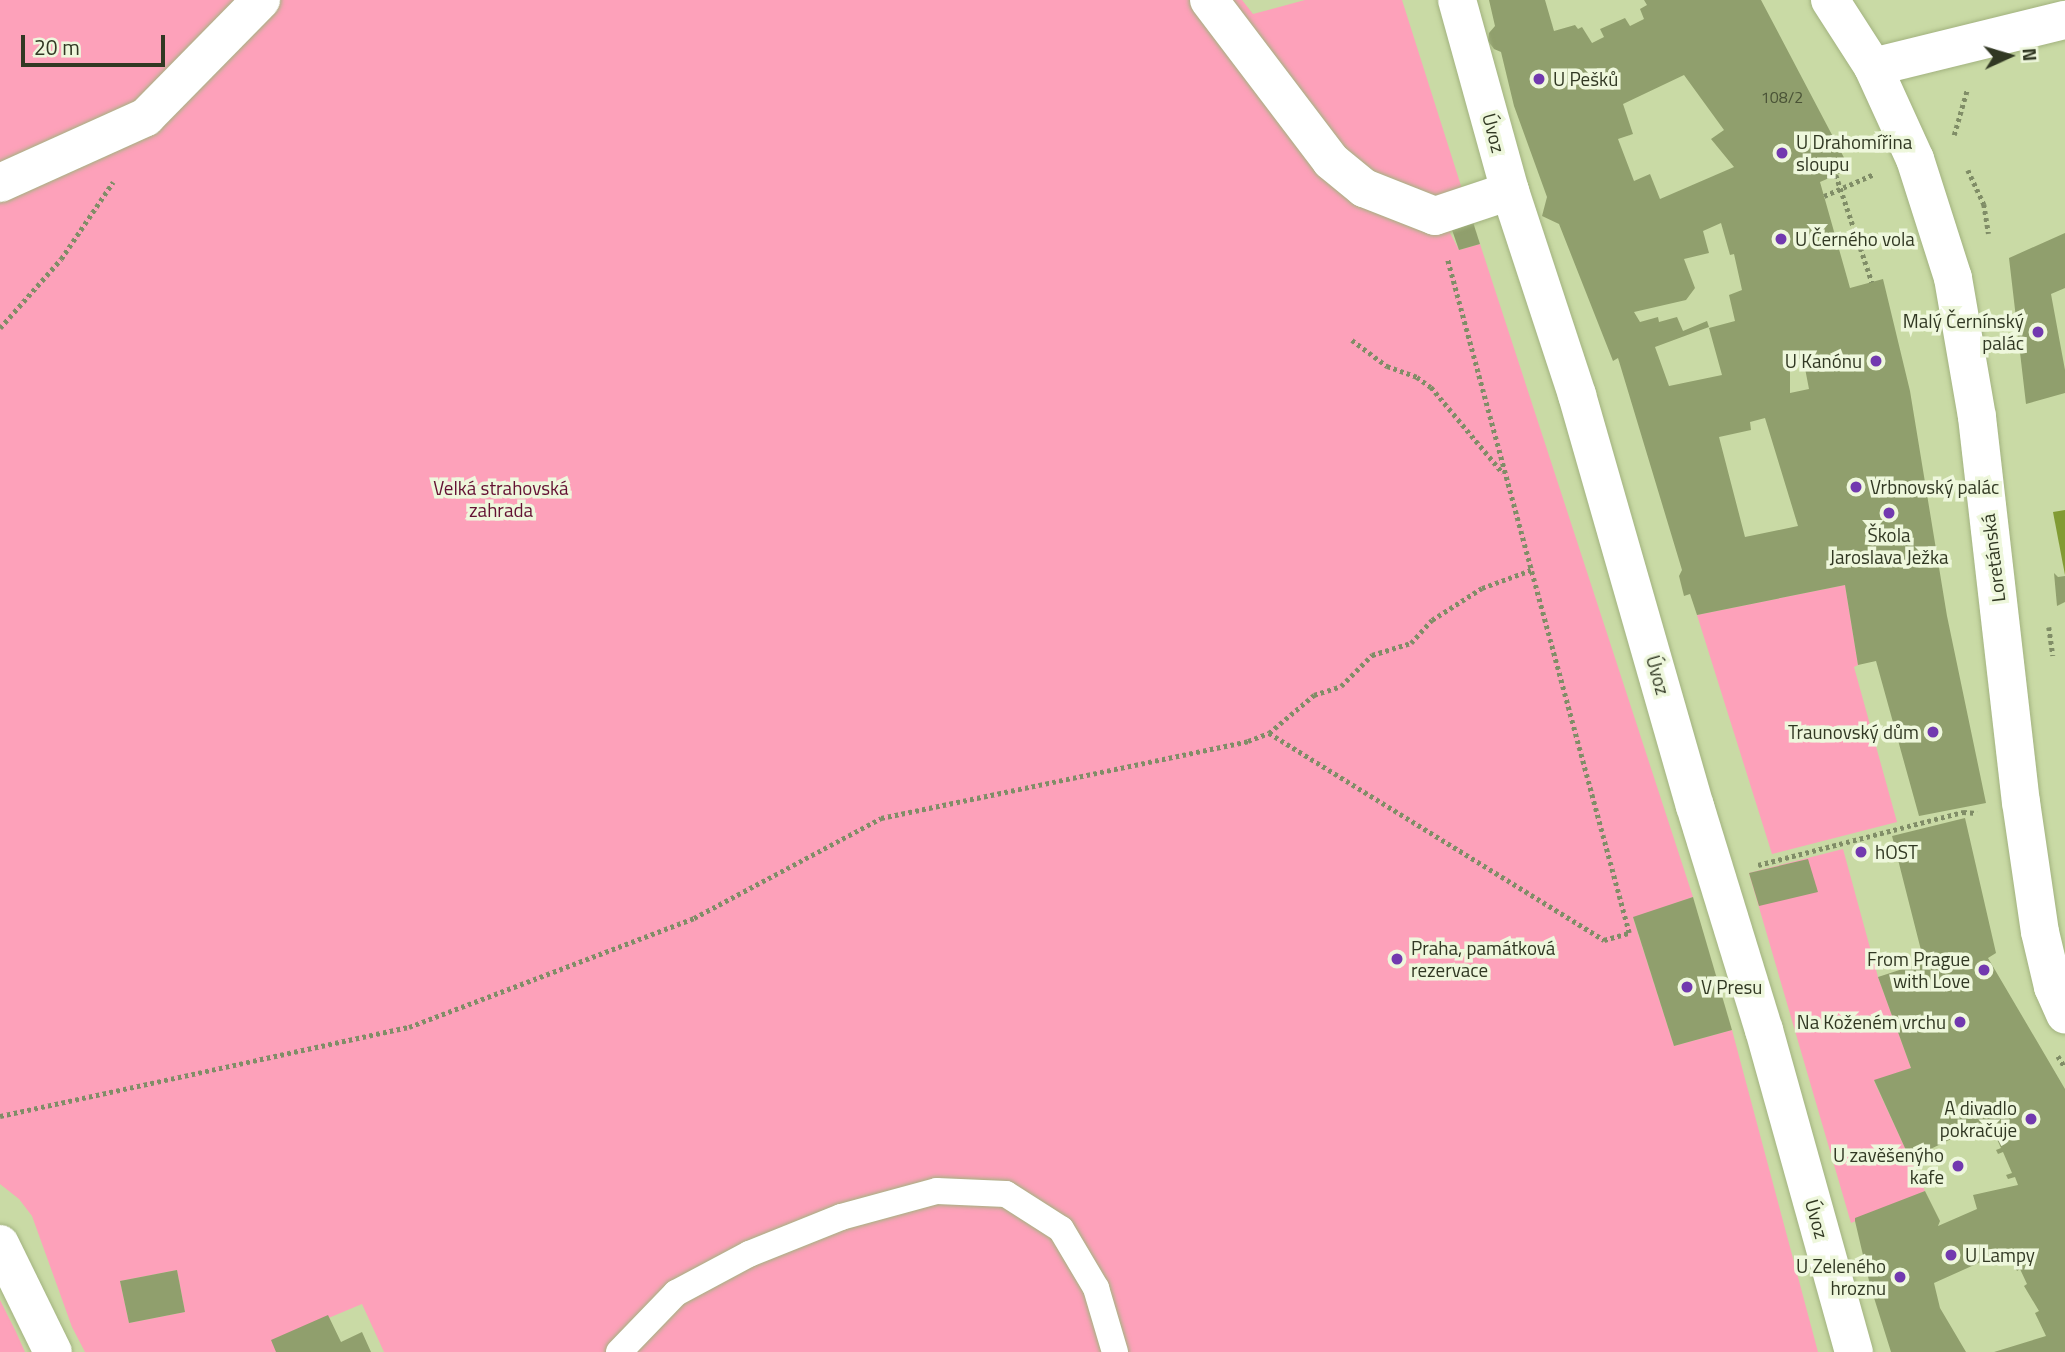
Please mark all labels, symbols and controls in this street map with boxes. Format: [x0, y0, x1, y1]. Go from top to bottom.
scale bar [24, 21, 168, 65]
north arrow [1974, 21, 2044, 91]
text: 20 m [34, 31, 80, 63]
text: N [2016, 47, 2045, 62]
place label: U Pešků [1553, 68, 1618, 90]
marker: U Pešků [1531, 71, 1547, 87]
house number: 108/2 [1761, 87, 1803, 107]
street label: Úvoz [1478, 111, 1510, 155]
place label: U Drahomířina sloupu [1796, 131, 1912, 175]
marker: U Drahomířina sloupu [1774, 145, 1790, 161]
place label: U Černého vola [1795, 228, 1915, 250]
marker: U Černého vola [1773, 231, 1789, 247]
place label: Malý Černínský palác [1903, 310, 2024, 354]
marker: Malý Černínský palác [2030, 324, 2046, 340]
place label: U Kanónu [1785, 350, 1862, 372]
marker: U Kanónu [1868, 353, 1884, 369]
place label: Vrbnovský palác [1870, 476, 1999, 498]
park label: Velká strahovská zahrada [433, 477, 569, 521]
marker: Vrbnovský palác [1848, 479, 1864, 495]
marker: Škola Jaroslava Ježka [1881, 505, 1897, 521]
street label: Loretánská [1976, 513, 2010, 603]
place label: Škola Jaroslava Ježka [1830, 524, 1948, 568]
street label: Úvoz [1642, 653, 1674, 697]
place label: Traunovský dům [1788, 721, 1919, 743]
marker: Traunovský dům [1925, 724, 1941, 740]
place label: hOST [1875, 841, 1918, 863]
marker: hOST [1853, 844, 1869, 860]
place label: Praha, památková rezervace [1411, 937, 1555, 981]
place label: From Prague with Love [1867, 948, 1970, 992]
marker: Praha, památková rezervace [1389, 951, 1405, 967]
marker: From Prague with Love [1976, 962, 1992, 978]
place label: V Presu [1701, 976, 1762, 998]
marker: V Presu [1679, 979, 1695, 995]
place label: Na Koženém vrchu [1797, 1011, 1946, 1033]
marker: Na Koženém vrchu [1952, 1014, 1968, 1030]
place label: A divadlo pokračuje [1940, 1097, 2017, 1141]
marker: A divadlo pokračuje [2023, 1111, 2039, 1127]
place label: U zavěšenýho kafe [1833, 1144, 1944, 1188]
marker: U zavěšenýho kafe [1950, 1158, 1966, 1174]
street label: Úvoz [1801, 1197, 1833, 1241]
place label: U Lampy [1965, 1244, 2035, 1266]
marker: U Lampy [1943, 1247, 1959, 1263]
place label: U Zeleného hroznu [1796, 1255, 1886, 1299]
marker: U Zeleného hroznu [1892, 1269, 1908, 1285]

